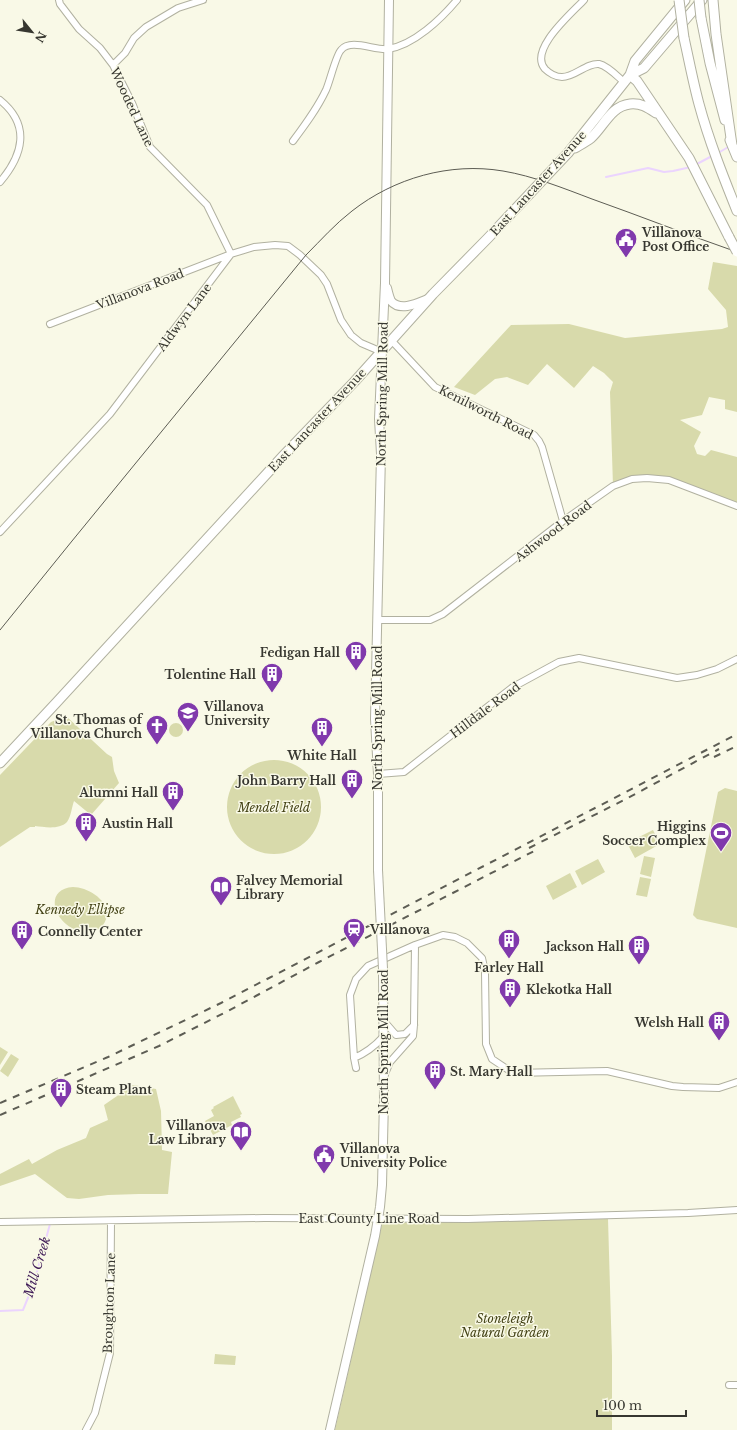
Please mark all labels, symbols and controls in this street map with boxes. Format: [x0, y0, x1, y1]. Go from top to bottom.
north arrow [12, 12, 52, 52]
text: N [32, 29, 49, 46]
street label: Wooded Lane [107, 64, 157, 149]
street label: East Lancaster Avenue [487, 127, 589, 239]
place label: Villanova Post Office [641, 225, 709, 254]
public building icon: Villanova Post Office [613, 226, 639, 259]
street label: Villanova Road [93, 265, 186, 313]
street label: Aldwyn Lane [153, 280, 215, 355]
street label: North Spring Mill Road [373, 321, 391, 467]
street label: East Lancaster Avenue [265, 365, 369, 475]
street label: Kenilworth Road [436, 382, 536, 442]
street label: Ashwood Road [511, 497, 594, 565]
building icon: Fedigan Hall [343, 639, 369, 672]
place label: Fedigan Hall [260, 645, 341, 660]
street label: North Spring Mill Road [370, 645, 385, 791]
building icon: Tolentine Hall [259, 661, 285, 694]
place label: Tolentine Hall [165, 667, 257, 682]
street label: Hilldale Road [447, 679, 523, 741]
place label: Villanova University [203, 699, 270, 728]
school or university icon: Villanova University [175, 700, 201, 733]
place label: St. Thomas of Villanova Church [30, 712, 144, 741]
church icon: St. Thomas of Villanova Church [144, 713, 170, 746]
building icon: White Hall [309, 715, 335, 748]
place label: White Hall [286, 748, 357, 763]
building icon: John Barry Hall [339, 767, 365, 800]
place label: John Barry Hall [234, 773, 337, 788]
building icon: Alumni Hall [160, 779, 186, 812]
place label: Alumni Hall [78, 785, 159, 800]
park label: Mendel Field [237, 800, 311, 815]
building icon: Austin Hall [73, 810, 99, 843]
place label: Austin Hall [101, 816, 174, 831]
place label: Higgins Soccer Complex [602, 819, 706, 848]
sports icon: Higgins Soccer Complex [708, 820, 734, 853]
place label: Falvey Memorial Library [236, 873, 344, 902]
library icon: Falvey Memorial Library [208, 874, 234, 907]
park label: Kennedy Ellipse [34, 902, 125, 917]
station icon: Villanova [341, 916, 367, 949]
building icon: Connelly Center [9, 918, 35, 951]
place label: Villanova [369, 922, 430, 937]
place label: Connelly Center [38, 924, 142, 939]
building icon: Farley Hall [496, 927, 522, 960]
building icon: Jackson Hall [626, 933, 652, 966]
place label: Jackson Hall [543, 939, 625, 954]
place label: Farley Hall [474, 960, 544, 975]
street label: North Spring Mill Road [376, 969, 391, 1115]
building icon: Klekotka Hall [497, 976, 523, 1009]
place label: Klekotka Hall [526, 982, 613, 997]
building icon: Welsh Hall [706, 1009, 732, 1042]
place label: Welsh Hall [634, 1015, 705, 1030]
building icon: St. Mary Hall [422, 1058, 448, 1091]
place label: St. Mary Hall [450, 1064, 533, 1079]
building icon: Steam Plant [48, 1076, 74, 1109]
place label: Steam Plant [76, 1082, 152, 1097]
place label: Villanova Law Library [149, 1118, 226, 1147]
library icon: Villanova Law Library [228, 1119, 254, 1152]
place label: Villanova University Police [339, 1141, 447, 1170]
public building icon: Villanova University Police [311, 1142, 337, 1175]
street label: East County Line Road [298, 1211, 440, 1226]
water label: Mill Creek [19, 1234, 54, 1300]
street label: Broughton Lane [100, 1252, 118, 1354]
park label: Stoneleigh Natural Garden [460, 1311, 550, 1340]
scale bar [597, 1392, 686, 1418]
text: 100 m [603, 1398, 642, 1413]

